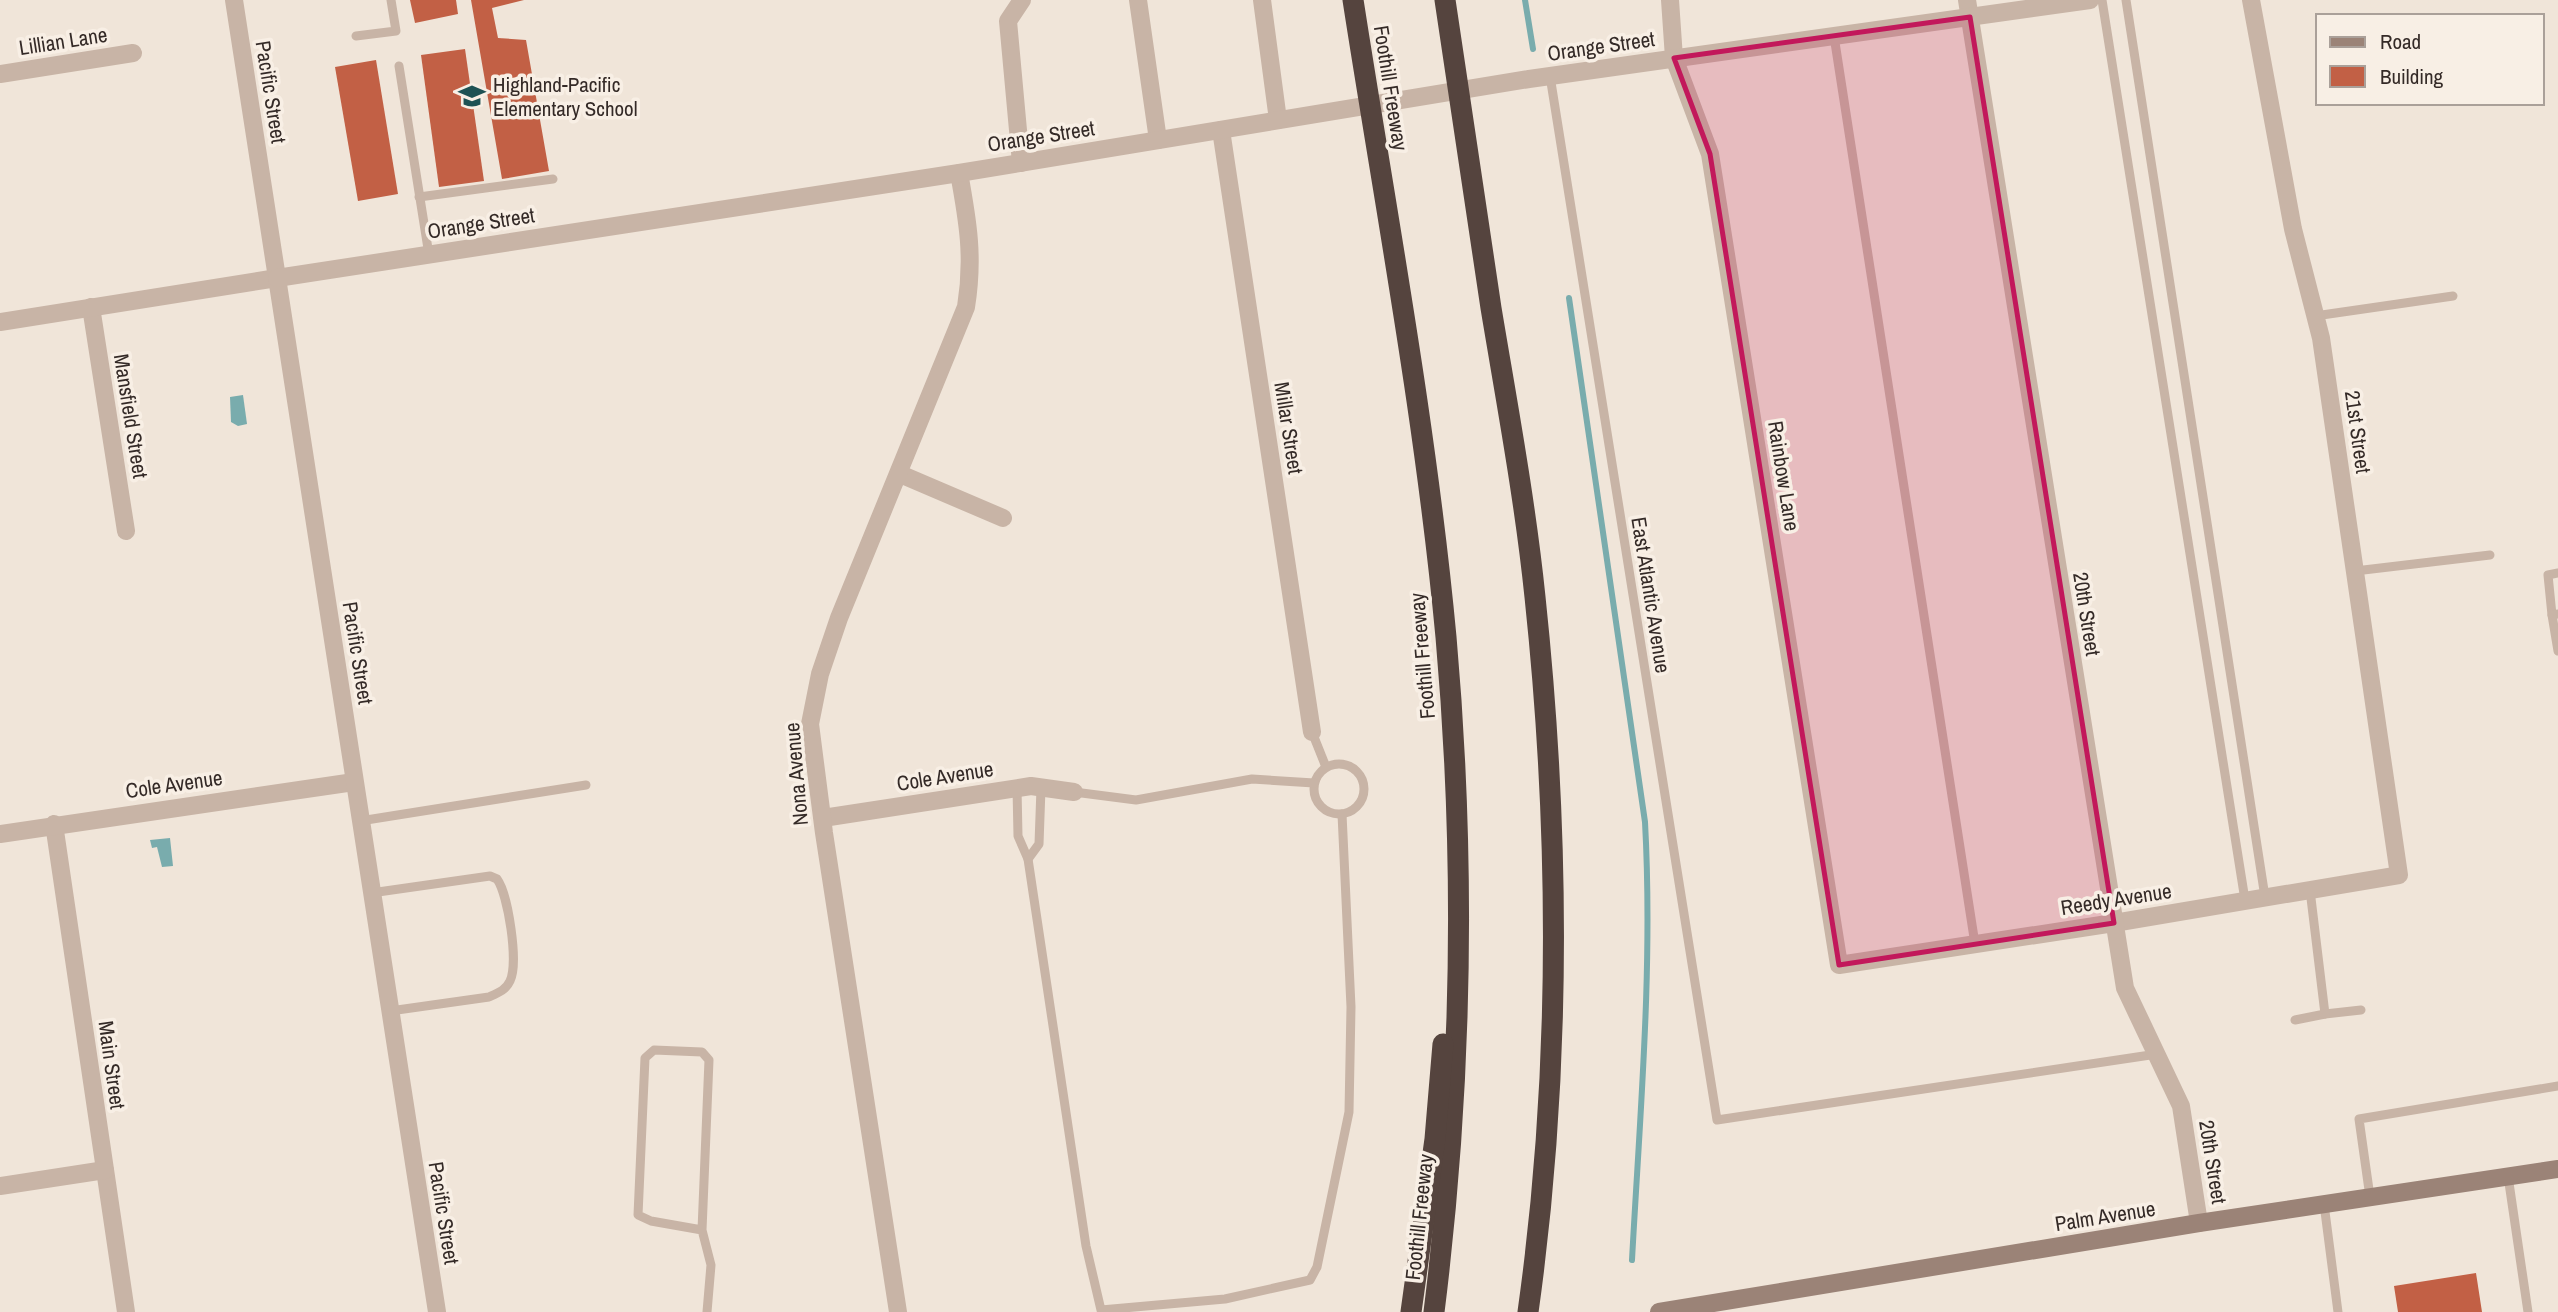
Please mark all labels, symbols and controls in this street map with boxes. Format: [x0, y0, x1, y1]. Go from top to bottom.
legend [2316, 14, 2544, 105]
street label: Lillian Lane [17, 20, 109, 62]
street label: Foothill Freeway [1367, 23, 1415, 153]
street label: Orange Street [1545, 24, 1657, 68]
text: Road [2380, 27, 2421, 56]
street label: Pacific Street [249, 39, 293, 146]
text: Building [2380, 62, 2444, 91]
place label: Highland-Pacific Elementary School [493, 70, 638, 123]
school or university icon: Highland-Pacific Elementary School [457, 81, 487, 111]
street label: Orange Street [985, 113, 1097, 159]
street label: Orange Street [425, 200, 537, 246]
street label: Mansfield Street [107, 352, 155, 480]
street label: Millar Street [1267, 380, 1311, 476]
street label: 21st Street [2338, 389, 2378, 475]
street label: Rainbow Lane [1761, 419, 1807, 533]
street label: East Atlantic Avenue [1624, 515, 1678, 675]
street label: 20th Street [2066, 570, 2108, 658]
street label: Foothill Freeway [1402, 591, 1442, 720]
street label: Pacific Street [336, 600, 380, 707]
street label: Nona Avenue [777, 721, 815, 827]
street label: Cole Avenue [895, 754, 995, 798]
street label: Cole Avenue [124, 763, 224, 805]
street label: Reedy Avenue [2059, 876, 2173, 922]
street label: Main Street [91, 1019, 133, 1111]
street label: 20th Street [2192, 1118, 2234, 1206]
street label: Foothill Freeway [1398, 1152, 1440, 1281]
street label: Pacific Street [422, 1160, 466, 1267]
street label: Palm Avenue [2053, 1194, 2157, 1238]

